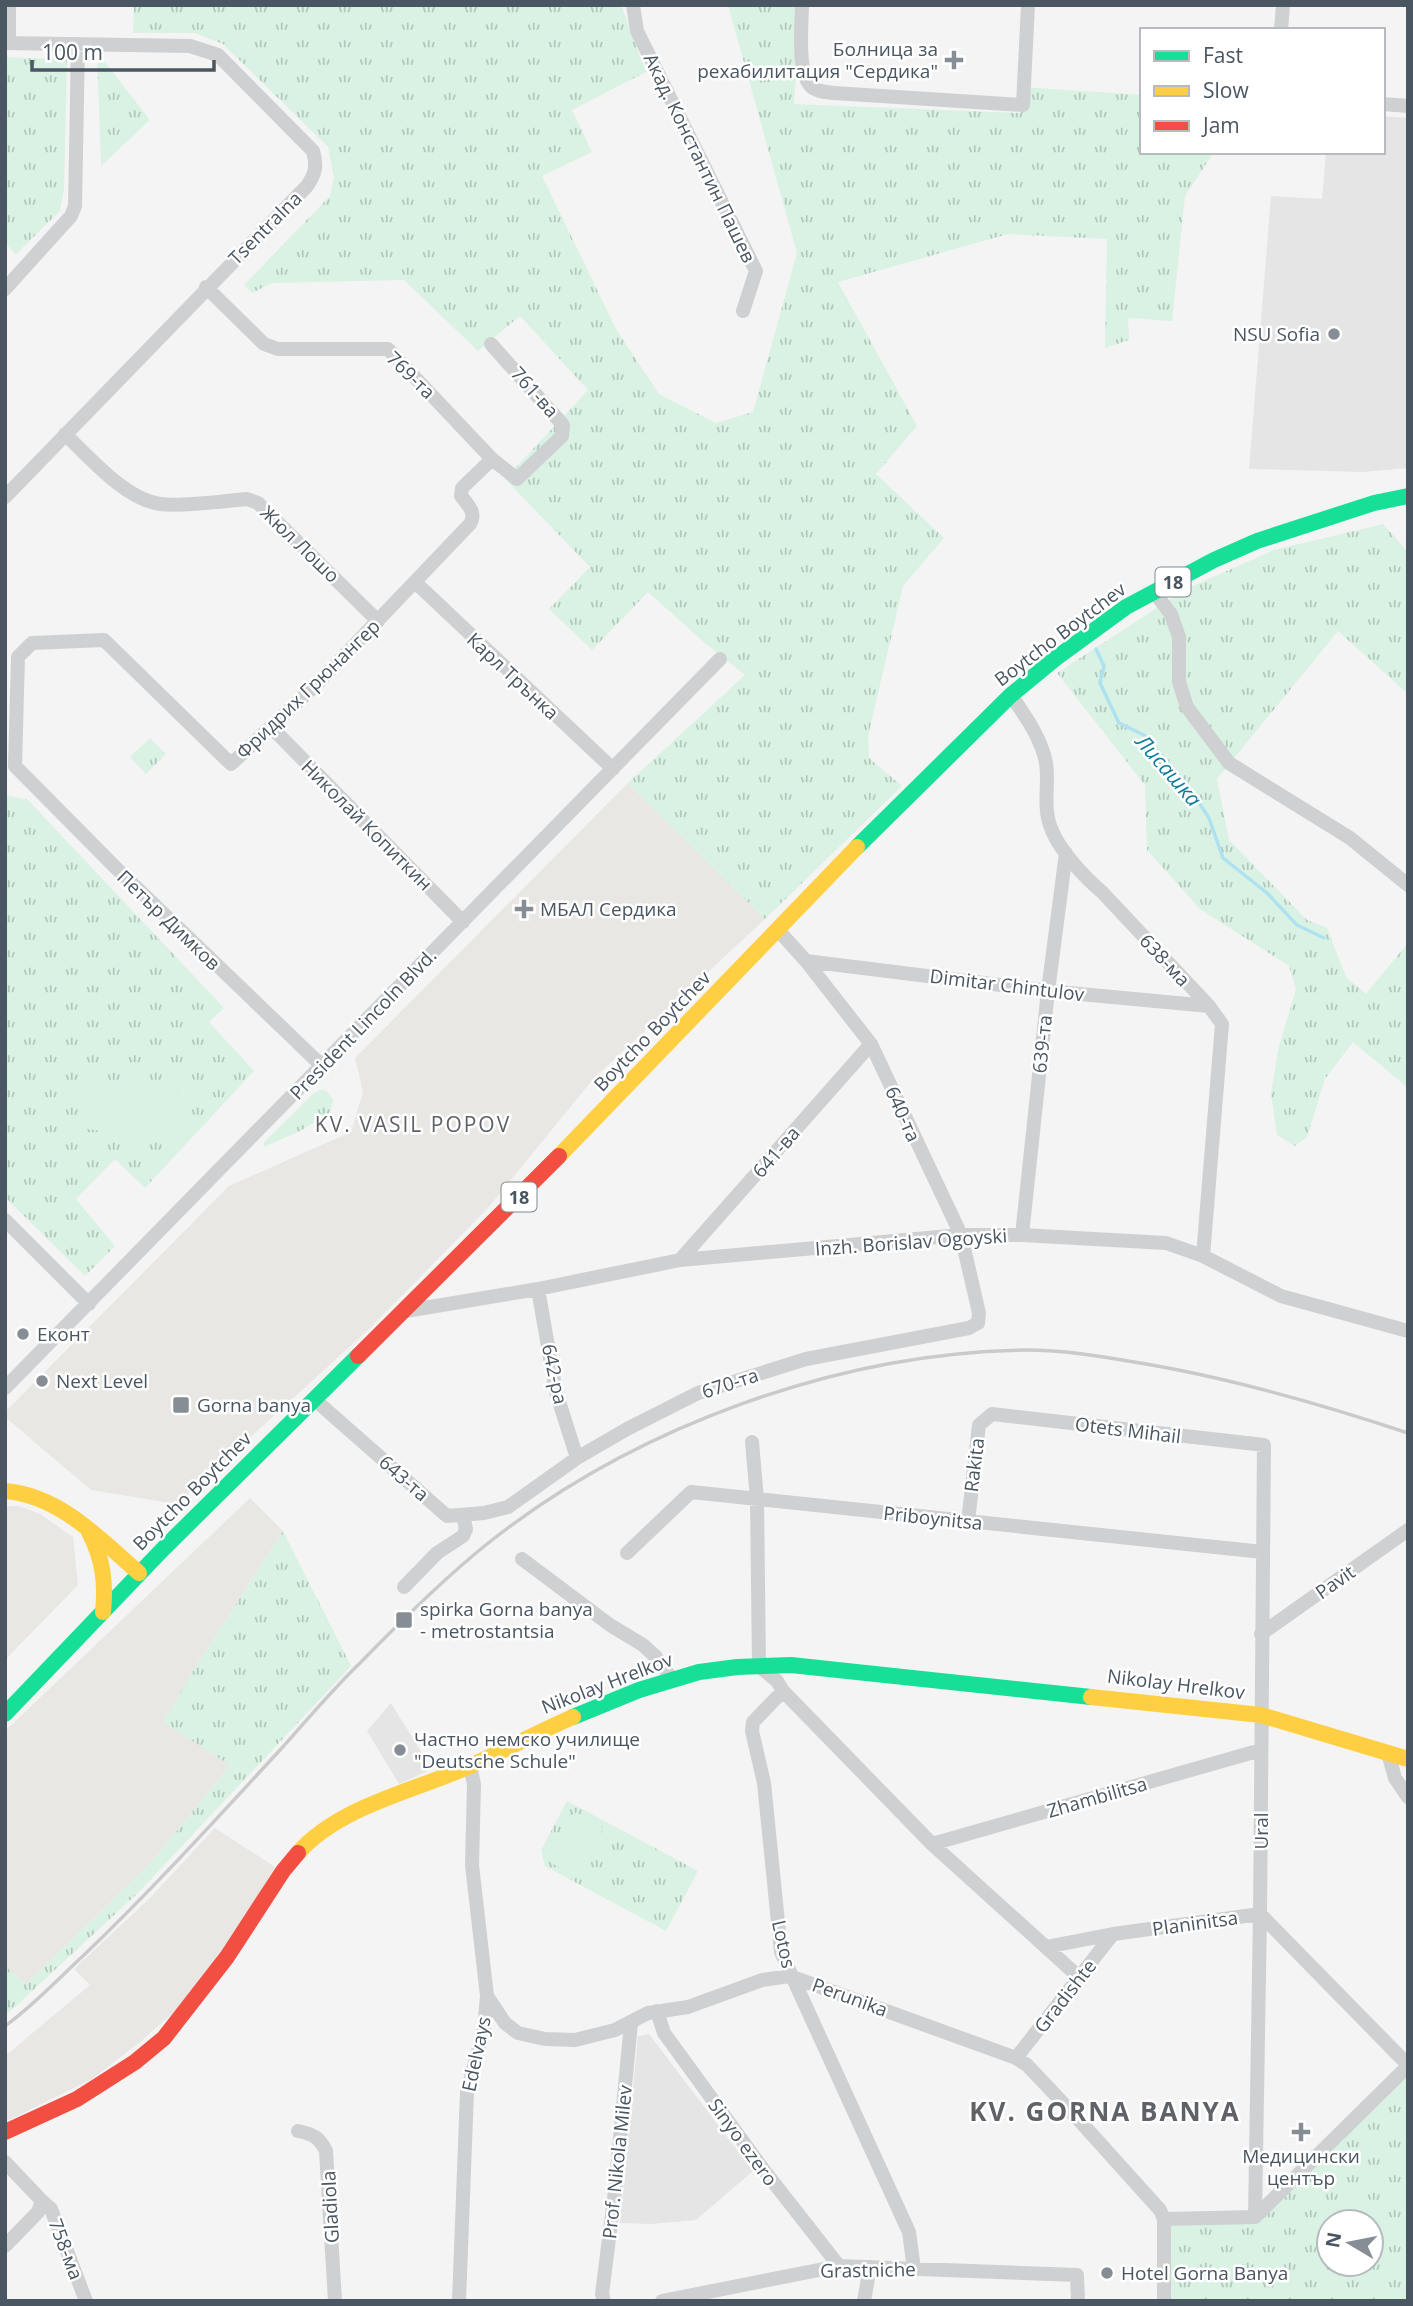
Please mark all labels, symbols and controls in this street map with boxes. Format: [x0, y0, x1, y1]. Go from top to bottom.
scale bar [32, 28, 214, 72]
legend [1140, 28, 1385, 154]
place label: Болница за рехабилитация "Сердика" [697, 36, 938, 84]
text: 100 m [42, 38, 103, 66]
text: Fast [1203, 41, 1243, 69]
street label: Акад. Константин Пашев [638, 49, 762, 267]
marker: Болница за рехабилитация "Сердика" [944, 50, 964, 70]
text: Slow [1203, 76, 1249, 104]
text: Jam [1201, 111, 1240, 139]
street label: Tsentralna [223, 186, 307, 270]
place label: NSU Sofia [1233, 321, 1320, 347]
marker: NSU Sofia [1326, 326, 1342, 342]
street label: 769-та [381, 345, 441, 405]
street label: 761-ва [505, 361, 565, 423]
street label: Жюл Лошо [255, 500, 345, 588]
road number: 18 [1156, 568, 1190, 596]
street label: Boytcho Boytchev [989, 576, 1131, 692]
street label: Фридрих Грюнангер [230, 613, 386, 765]
street label: Карл Трънка [461, 627, 565, 725]
water label: Лисашка [1129, 727, 1208, 812]
street label: Николай Копиткин [296, 754, 438, 896]
street label: Петър Димков [112, 864, 226, 976]
place label: МБАЛ Сердика [540, 896, 677, 922]
marker: МБАЛ Сердика [514, 899, 534, 919]
street label: 638-ма [1134, 928, 1196, 992]
street label: President Lincoln Blvd. [284, 943, 442, 1105]
street label: Dimitar Chintulov [928, 963, 1086, 1007]
street label: Boytcho Boytchev [588, 965, 717, 1097]
street label: 639-та [1026, 1014, 1058, 1074]
street label: 640-та [879, 1082, 927, 1146]
district label: KV. VASIL POPOV [315, 1110, 511, 1138]
street label: 641-ва [746, 1121, 806, 1183]
road number: 18 [502, 1182, 536, 1212]
street label: Inzh. Borislav Ogoyski [814, 1222, 1008, 1262]
place label: Еконт [37, 1321, 90, 1347]
marker: Еконт [15, 1326, 31, 1342]
street label: 642-ра [536, 1342, 574, 1406]
street label: 670-та [698, 1362, 762, 1404]
place label: Next Level [56, 1368, 148, 1394]
marker: Next Level [34, 1373, 50, 1389]
place label: Gorna banya [197, 1392, 311, 1418]
marker: Gorna banya [171, 1395, 191, 1415]
street label: Otets Mihail [1073, 1411, 1183, 1449]
street label: Boytcho Boytchev [127, 1426, 257, 1556]
street label: Rakita [958, 1436, 990, 1494]
street label: 643-та [374, 1449, 434, 1507]
street label: Priboynitsa [882, 1500, 984, 1536]
street label: Pavit [1310, 1559, 1360, 1605]
place label: spirka Gorna banya - metrostantsia [420, 1596, 593, 1644]
marker: spirka Gorna banya - metrostantsia [394, 1610, 414, 1630]
street label: Nikolay Hrelkov [538, 1646, 677, 1720]
street label: Nikolay Hrelkov [1106, 1663, 1247, 1705]
place label: Частно немско училище "Deutsche Schule" [414, 1726, 640, 1774]
marker: Частно немско училище "Deutsche Schule" [392, 1742, 408, 1758]
street label: Zhambilitsa [1044, 1770, 1150, 1824]
street label: Ural [1248, 1813, 1274, 1849]
street label: Planinitsa [1151, 1904, 1239, 1942]
street label: Lotos [766, 1917, 802, 1971]
street label: Gradishte [1028, 1954, 1102, 2038]
street label: Perunika [809, 1971, 891, 2023]
street label: Edelvays [455, 2014, 497, 2094]
street label: Prof. Nikola Milev [596, 2083, 638, 2240]
street label: Sinyo ezero [702, 2093, 784, 2191]
district label: KV. GORNA BANYA [969, 2093, 1241, 2129]
marker: Медицински център [1291, 2122, 1311, 2142]
place label: Медицински център [1242, 2143, 1360, 2191]
street label: Gladiola [315, 2170, 345, 2244]
north arrow [1315, 2208, 1385, 2278]
street label: 758-ма [43, 2215, 89, 2283]
text: N [1319, 2230, 1347, 2250]
street label: Grastniche [820, 2256, 916, 2284]
place label: Hotel Gorna Banya [1121, 2260, 1288, 2286]
marker: Hotel Gorna Banya [1099, 2265, 1115, 2281]

